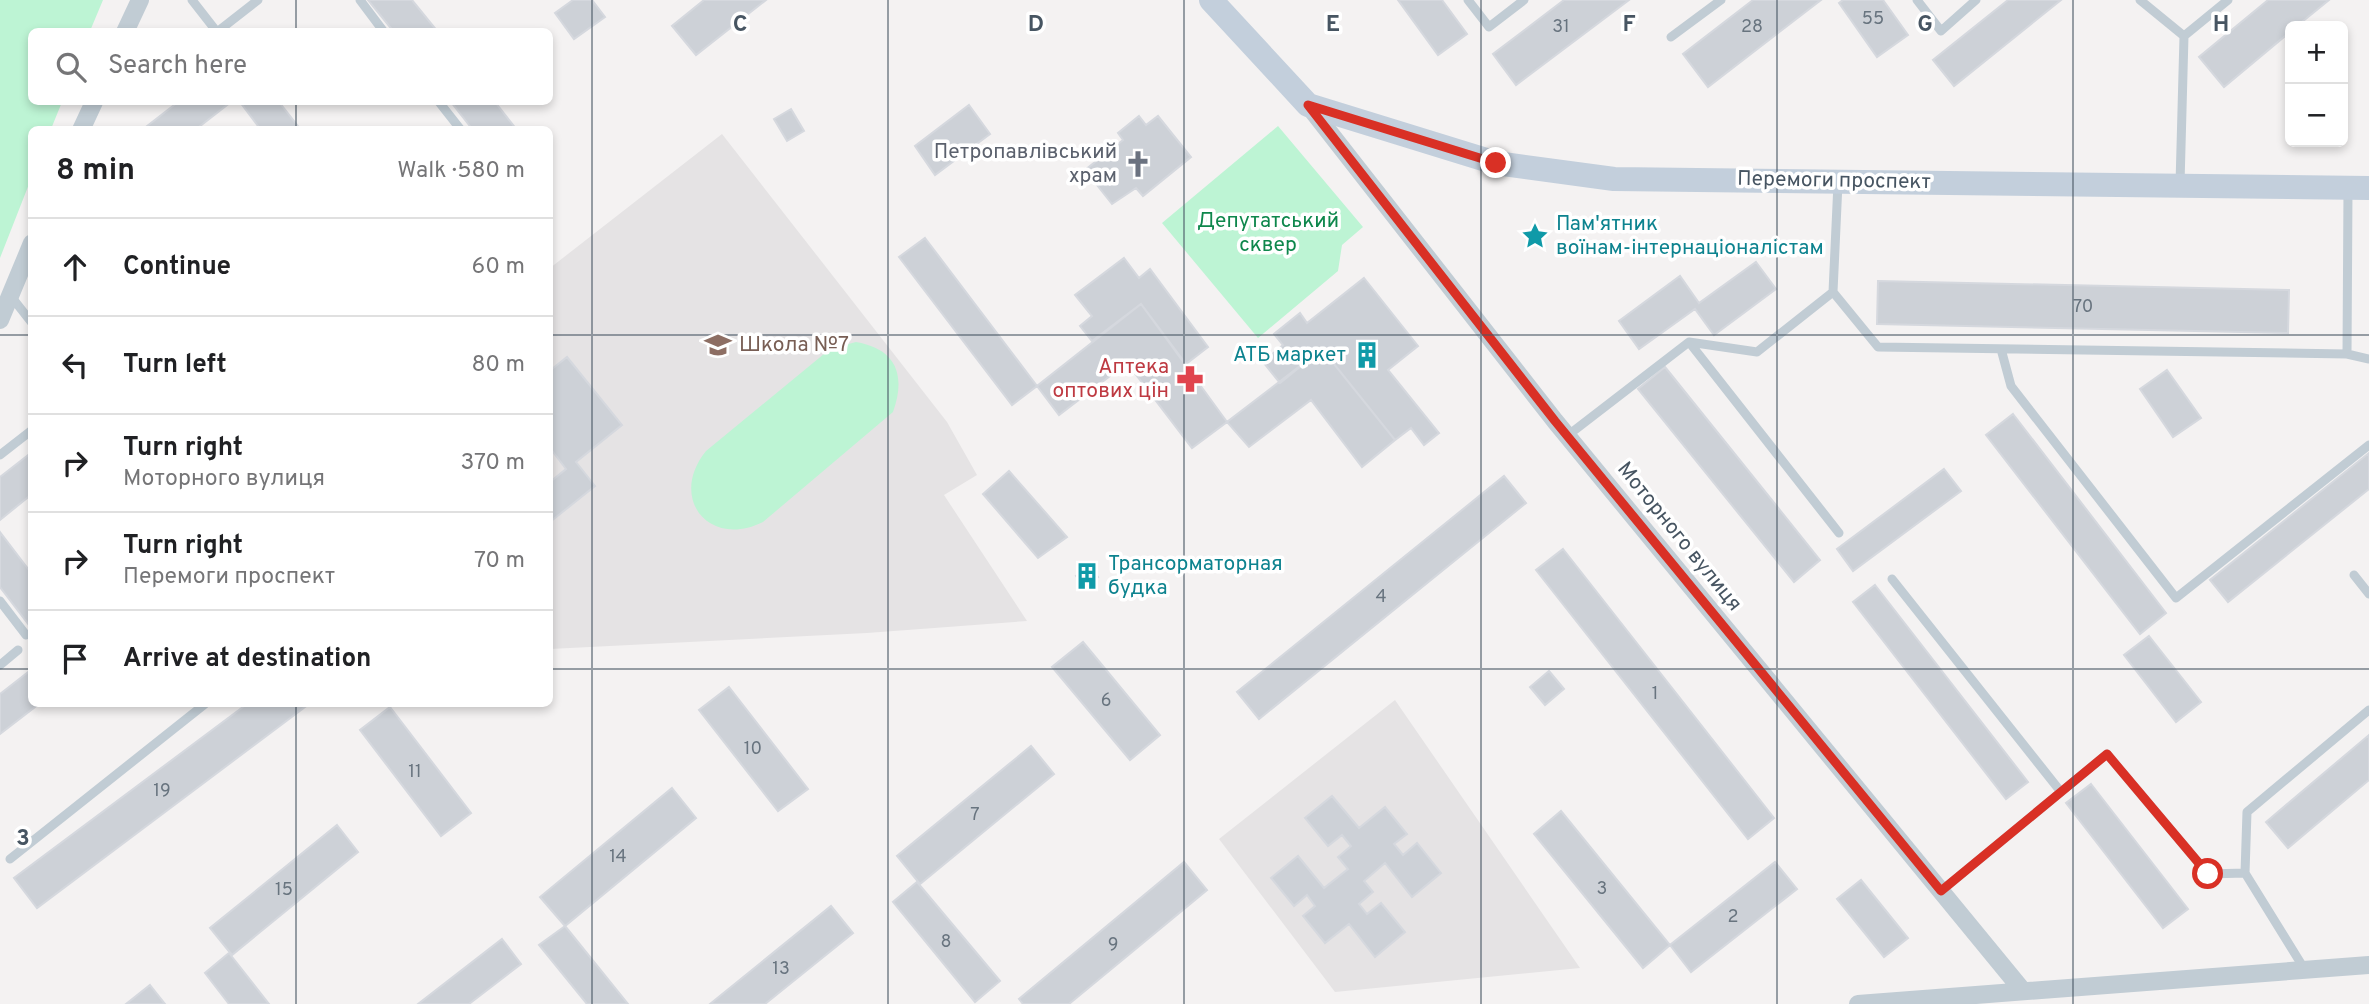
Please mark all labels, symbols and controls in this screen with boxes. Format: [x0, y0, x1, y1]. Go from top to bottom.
house number: 55 [1862, 8, 1884, 31]
text: C [733, 11, 747, 40]
text: D [1028, 11, 1044, 40]
text: E [1326, 11, 1340, 40]
text: F [1622, 11, 1636, 40]
text: G [1917, 11, 1933, 40]
text: H [2213, 11, 2229, 40]
house number: 31 [1552, 16, 1570, 39]
house number: 28 [1741, 16, 1763, 39]
map controls [2285, 21, 2348, 147]
button: + [2285, 21, 2348, 84]
search box [28, 28, 553, 105]
icon: search [52, 48, 90, 86]
text: Search here [108, 50, 247, 83]
button: − [2285, 84, 2348, 147]
place label: Петропавлівський храм [934, 139, 1117, 190]
route end [1480, 147, 1511, 178]
church icon: Петропавлівський храм [1123, 149, 1153, 179]
text: 8 min [56, 153, 135, 190]
text: Walk · 580 m [397, 157, 525, 186]
street label: Перемоги проспект [1737, 166, 1931, 196]
park label: Депутатський сквер [1197, 208, 1339, 259]
place label: Пам'ятник воїнам-інтернаціоналістам [1556, 211, 1824, 262]
place icon: Пам'ятник воїнам-інтернаціоналістам [1520, 221, 1550, 251]
icon: ahead [56, 248, 94, 286]
text: Continue [123, 251, 231, 284]
text: 60 m [472, 253, 525, 282]
house number: 70 [2073, 296, 2093, 319]
school or university icon: Школа №7 [703, 330, 733, 360]
place label: Школа №7 [739, 332, 849, 359]
building icon: АТБ маркет [1352, 340, 1382, 370]
place label: АТБ маркет [1233, 342, 1346, 369]
icon: left [56, 346, 94, 384]
text: Turn left [123, 349, 227, 382]
text: 80 m [472, 351, 525, 380]
place label: Аптека оптових цін [1053, 354, 1169, 405]
pharmacy icon: Аптека оптових цін [1175, 364, 1205, 394]
text: Turn right [123, 432, 243, 465]
icon: right [56, 444, 94, 482]
text: 370 m [460, 449, 525, 478]
street label: Моторного вулиця [1610, 457, 1748, 617]
text: Моторного вулиця [123, 465, 325, 494]
text: Turn right [123, 530, 243, 563]
icon: right [56, 542, 94, 580]
text: 70 m [474, 547, 525, 576]
place label: Трансорматорная будка [1108, 551, 1283, 602]
building icon: Трансорматорная будка [1072, 561, 1102, 591]
text: Перемоги проспект [123, 563, 335, 592]
house number: 4 [1375, 586, 1387, 609]
icon: arrive [56, 640, 94, 678]
text: Arrive at destination [123, 643, 371, 676]
house number: 1 [1652, 683, 1658, 706]
house number: 6 [1101, 690, 1111, 713]
house number: 10 [744, 738, 762, 761]
house number: 11 [408, 761, 422, 784]
house number: 19 [153, 780, 171, 803]
house number: 7 [970, 804, 980, 827]
text: 3 [16, 825, 30, 854]
house number: 14 [609, 846, 627, 869]
route start [2192, 858, 2223, 889]
house number: 3 [1597, 878, 1607, 901]
house number: 15 [275, 879, 293, 902]
house number: 2 [1727, 906, 1739, 929]
house number: 8 [941, 931, 952, 954]
house number: 9 [1108, 934, 1118, 957]
house number: 13 [772, 958, 790, 981]

